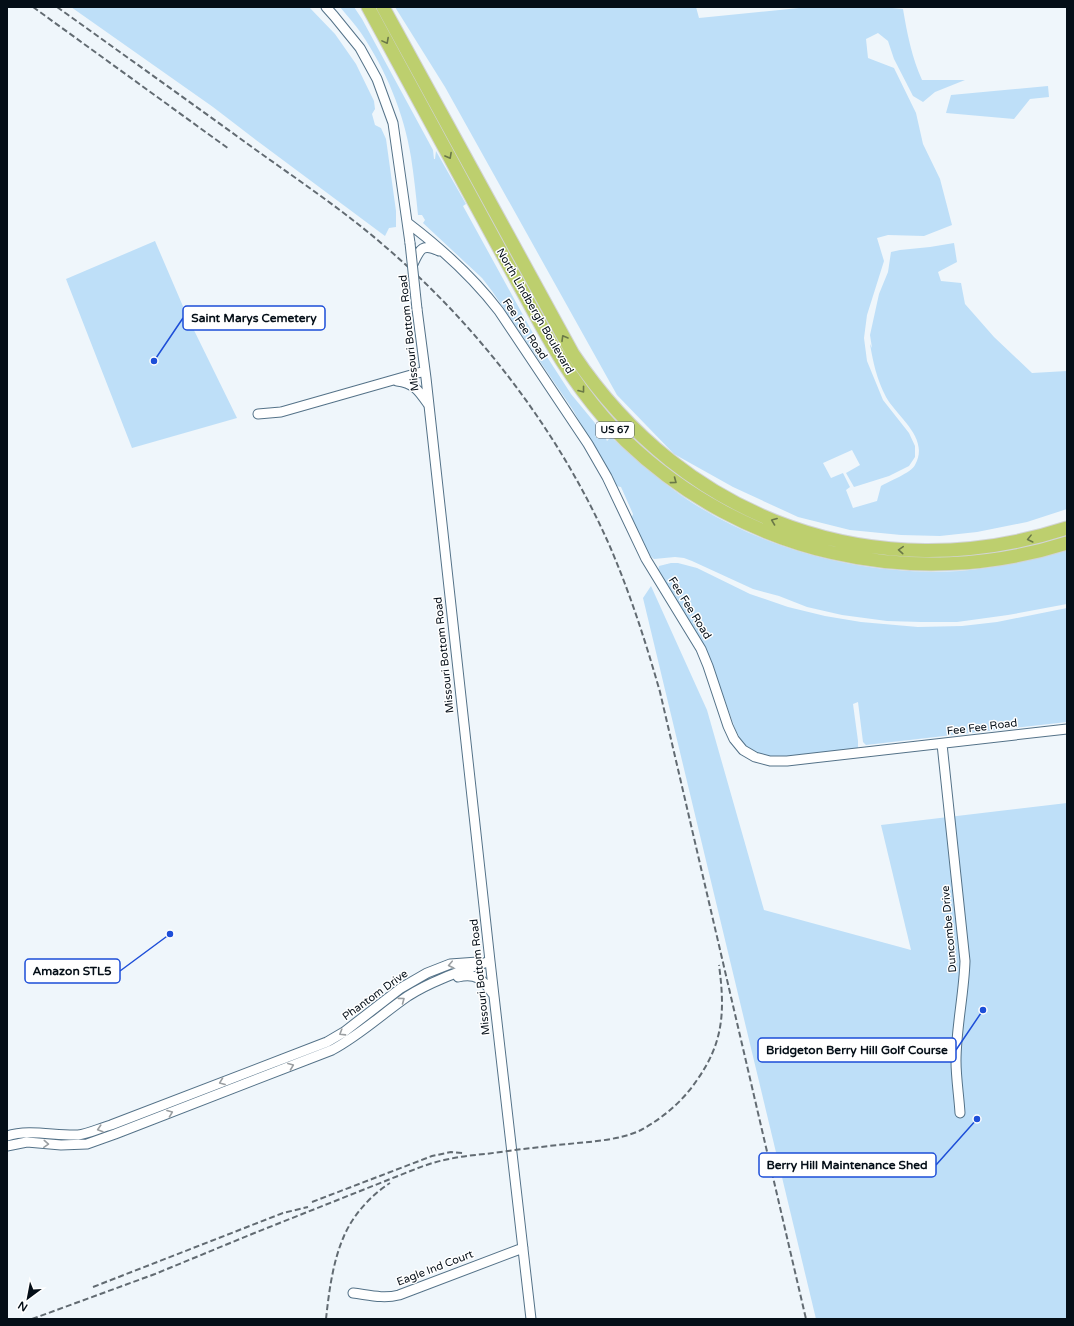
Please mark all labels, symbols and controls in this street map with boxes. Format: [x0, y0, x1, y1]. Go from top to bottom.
one-way arrow [382, 37, 389, 44]
one-way arrow [444, 151, 451, 159]
street label: North Lindbergh Boulevard [494, 246, 576, 376]
street label: Missouri Bottom Road [396, 274, 422, 392]
street label: Fee Fee Road [500, 296, 550, 362]
callout: Saint Marys Cemetery [183, 306, 325, 330]
text: Saint Marys Cemetery [191, 311, 317, 326]
one-way arrow [561, 335, 568, 342]
one-way arrow [577, 386, 584, 393]
road number: US 67 [596, 422, 634, 438]
one-way arrow [670, 476, 677, 484]
one-way arrow [771, 517, 778, 525]
one-way arrow [1026, 534, 1033, 543]
one-way arrow [897, 545, 904, 554]
street label: Fee Fee Road [666, 575, 714, 641]
street label: Missouri Bottom Road [431, 596, 457, 714]
street label: Fee Fee Road [946, 716, 1018, 738]
street label: Duncombe Drive [939, 885, 959, 973]
street label: Missouri Bottom Road [467, 918, 493, 1036]
callout: Amazon STL5 [25, 959, 120, 983]
one-way arrow [448, 961, 454, 969]
text: Amazon STL5 [32, 964, 112, 978]
street label: Phantom Drive [340, 967, 410, 1023]
one-way arrow [398, 998, 405, 1005]
one-way arrow [339, 1028, 346, 1036]
callout: Bridgeton Berry Hill Golf Course [758, 1038, 956, 1062]
text: Bridgeton Berry Hill Golf Course [766, 1043, 948, 1058]
one-way arrow [287, 1063, 295, 1071]
one-way arrow [218, 1078, 225, 1086]
one-way arrow [166, 1109, 173, 1117]
one-way arrow [97, 1124, 104, 1132]
one-way arrow [43, 1139, 49, 1148]
callout: Berry Hill Maintenance Shed [759, 1153, 936, 1177]
text: Berry Hill Maintenance Shed [766, 1158, 928, 1173]
street label: Eagle Ind Court [395, 1247, 475, 1289]
north arrow [8, 1278, 48, 1318]
text: N [16, 1298, 30, 1314]

